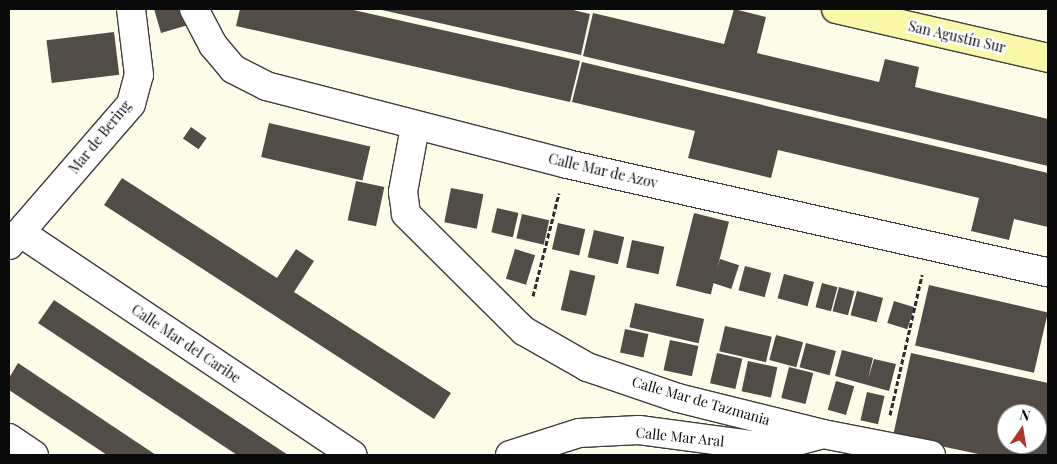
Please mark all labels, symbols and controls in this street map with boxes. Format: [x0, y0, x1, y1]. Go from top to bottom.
street label: San Agustín Sur [906, 18, 1008, 56]
street label: Mar de Bering [65, 97, 135, 177]
street label: Calle Mar de Azov [546, 150, 660, 192]
street label: Calle Mar del Caribe [128, 301, 244, 387]
street label: Calle Mar de Tazmania [630, 373, 772, 429]
north arrow [997, 404, 1047, 454]
text: N [1018, 404, 1032, 425]
street label: Calle Mar Aral [634, 424, 726, 450]

